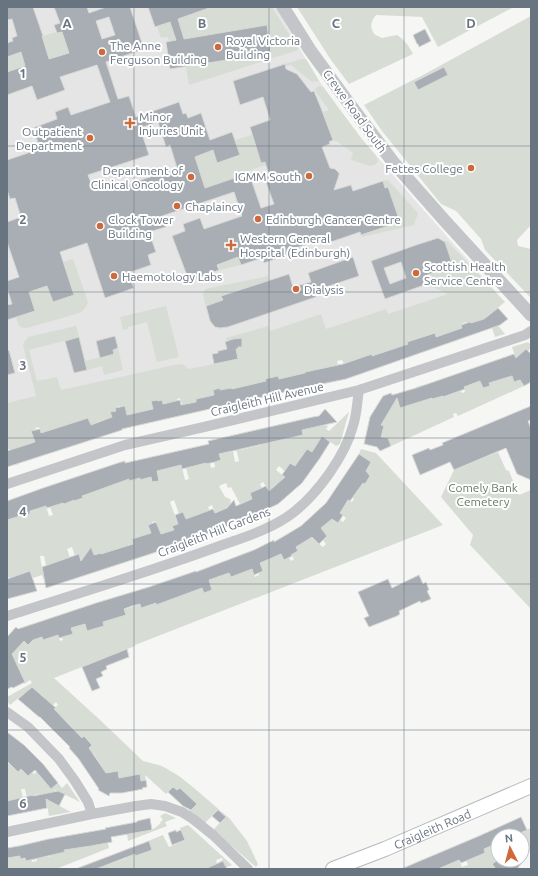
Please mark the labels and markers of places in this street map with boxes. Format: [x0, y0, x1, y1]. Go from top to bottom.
place label: Royal Victoria Building [226, 34, 300, 61]
place label: The Anne Ferguson Building [110, 39, 207, 66]
marker: Royal Victoria Building [213, 42, 223, 52]
marker: The Anne Ferguson Building [97, 47, 107, 57]
place label: Minor Injuries Unit [139, 110, 204, 137]
marker: Minor Injuries Unit [124, 117, 136, 129]
place label: Outpatient Department [16, 125, 82, 152]
marker: Outpatient Department [85, 133, 95, 143]
place label: Fettes College [385, 162, 463, 175]
marker: Fettes College [466, 163, 476, 173]
place label: Department of Clinical Oncology [91, 164, 183, 191]
place label: IGMM South [235, 170, 301, 183]
marker: IGMM South [304, 171, 314, 181]
marker: Department of Clinical Oncology [186, 172, 196, 182]
place label: Chaplaincy [185, 200, 243, 213]
marker: Chaplaincy [172, 201, 182, 211]
place label: Clock Tower Building [108, 213, 174, 240]
place label: Edinburgh Cancer Centre [266, 213, 401, 226]
marker: Edinburgh Cancer Centre [253, 214, 263, 224]
marker: Clock Tower Building [95, 221, 105, 231]
place label: Western General Hospital (Edinburgh) [240, 232, 350, 260]
marker: Western General Hospital (Edinburgh) [225, 239, 237, 251]
place label: Scottish Health Service Centre [424, 260, 506, 287]
marker: Scottish Health Service Centre [411, 268, 421, 278]
place label: Haemotology Labs [122, 270, 222, 283]
marker: Haemotology Labs [109, 271, 119, 281]
place label: Dialysis [304, 283, 344, 296]
marker: Dialysis [291, 284, 301, 294]

